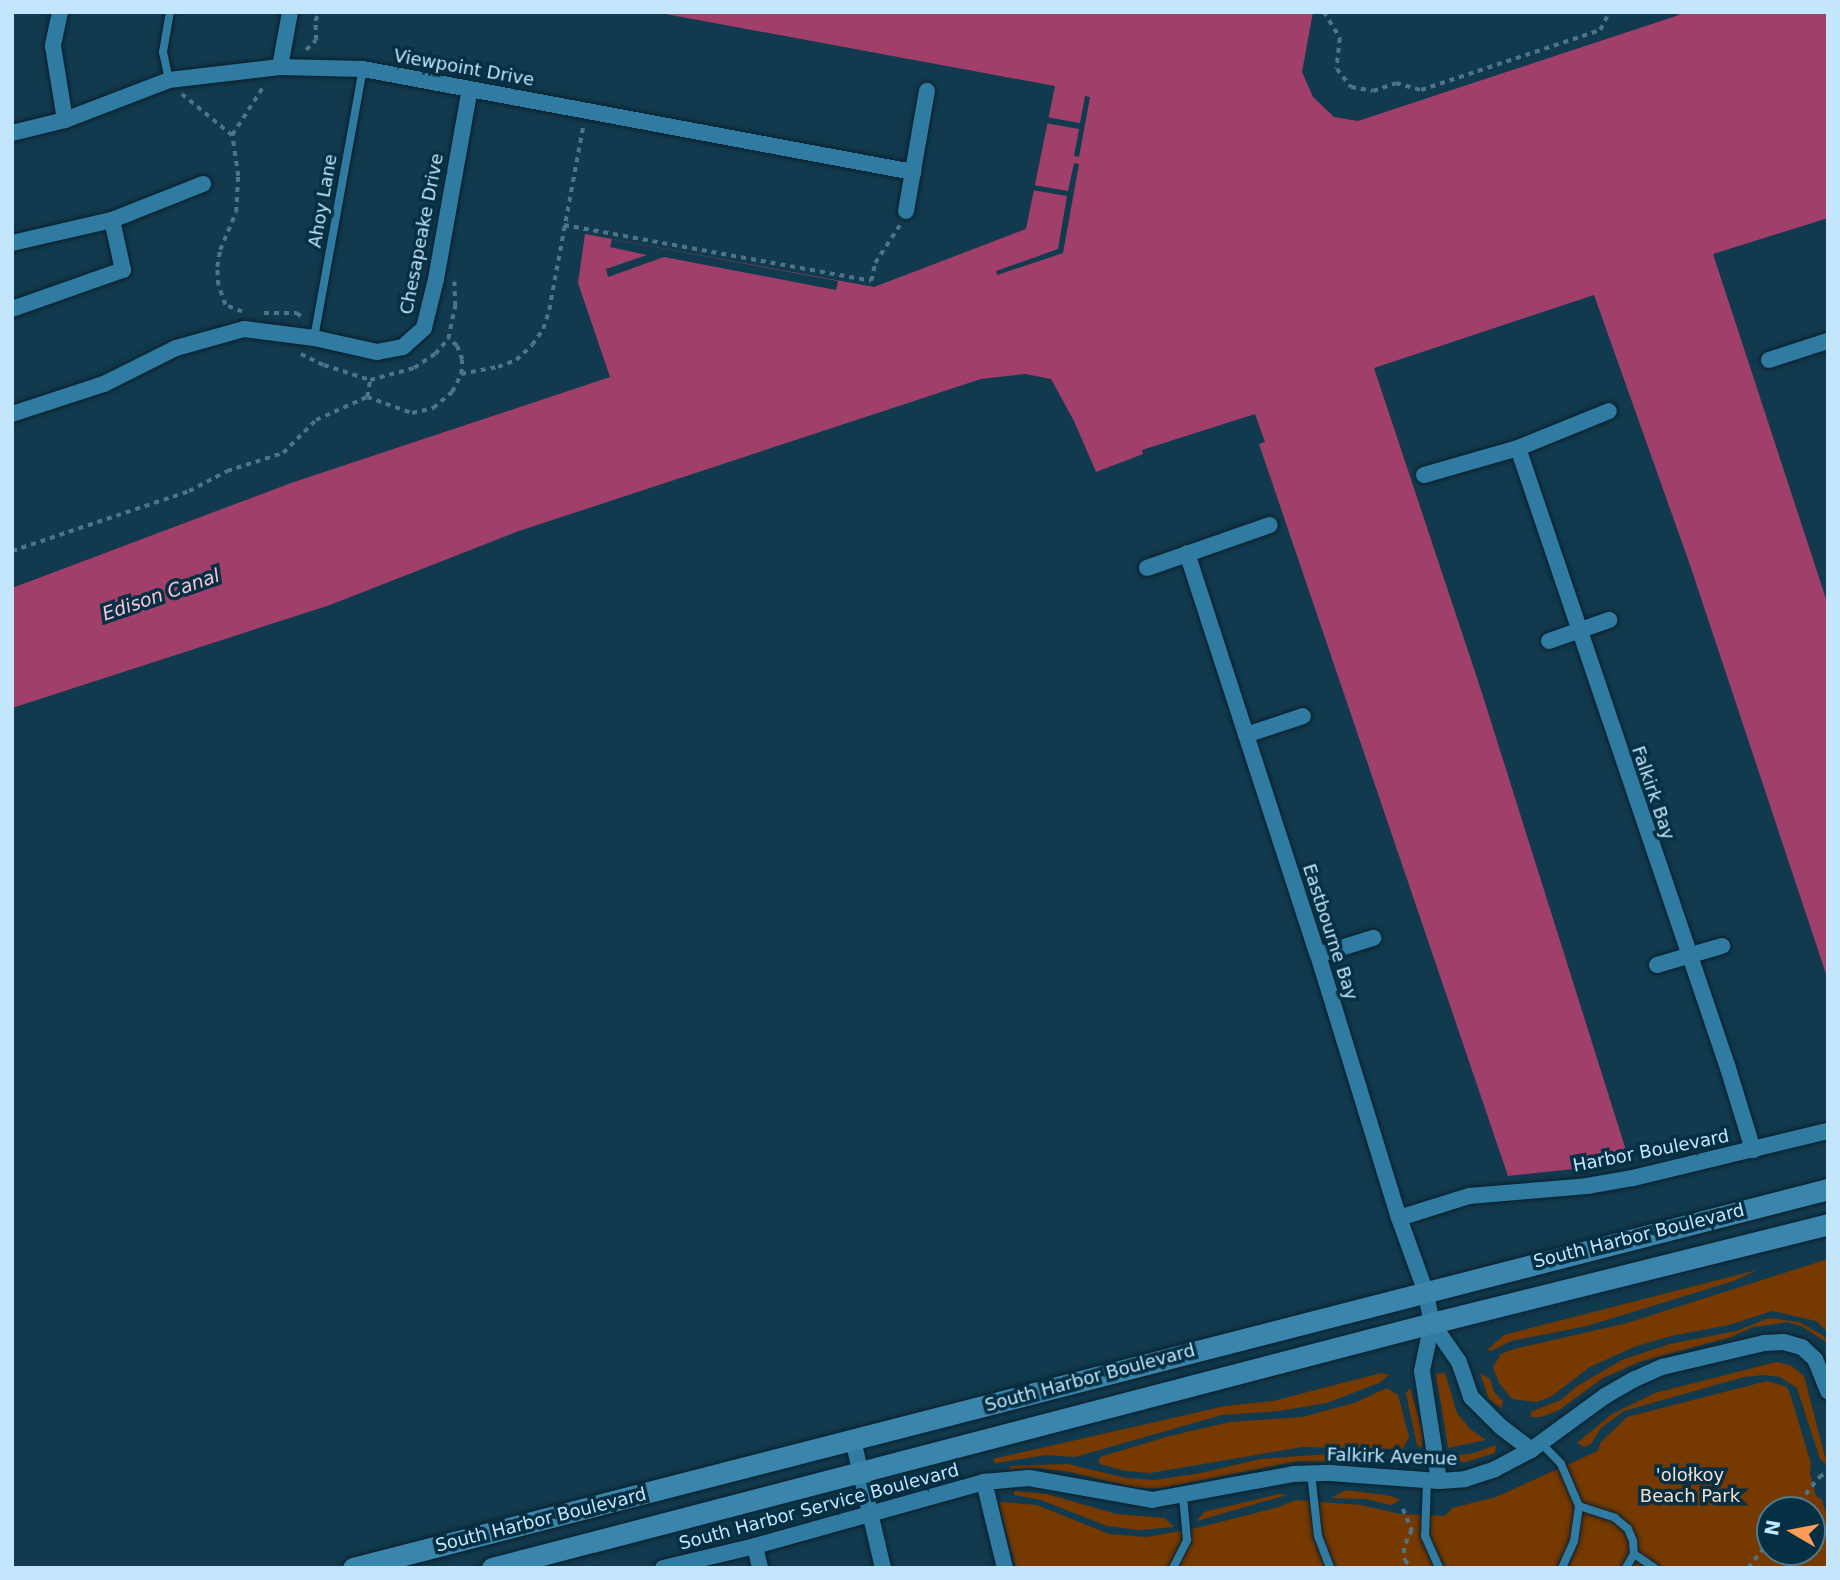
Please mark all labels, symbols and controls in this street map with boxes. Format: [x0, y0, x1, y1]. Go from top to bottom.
street label: Viewpoint Drive [392, 45, 536, 91]
street label: Chesapeake Drive [396, 152, 448, 316]
street label: Ahoy Lane [304, 153, 342, 249]
water label: Edison Canal [99, 564, 223, 626]
street label: Falkirk Bay [1627, 743, 1679, 843]
street label: Eastbourne Bay [1298, 861, 1362, 1003]
street label: Harbor Boulevard [1571, 1125, 1731, 1177]
street label: South Harbor Boulevard [1531, 1199, 1747, 1273]
street label: South Harbor Boulevard [983, 1340, 1197, 1416]
street label: Falkirk Avenue [1326, 1444, 1458, 1470]
street label: South Harbor Service Boulevard [677, 1459, 961, 1555]
park label: 'olołkoy Beach Park [1640, 1465, 1740, 1508]
street label: South Harbor Boulevard [433, 1483, 649, 1557]
north arrow [1756, 1496, 1826, 1566]
text: N [1760, 1518, 1785, 1537]

